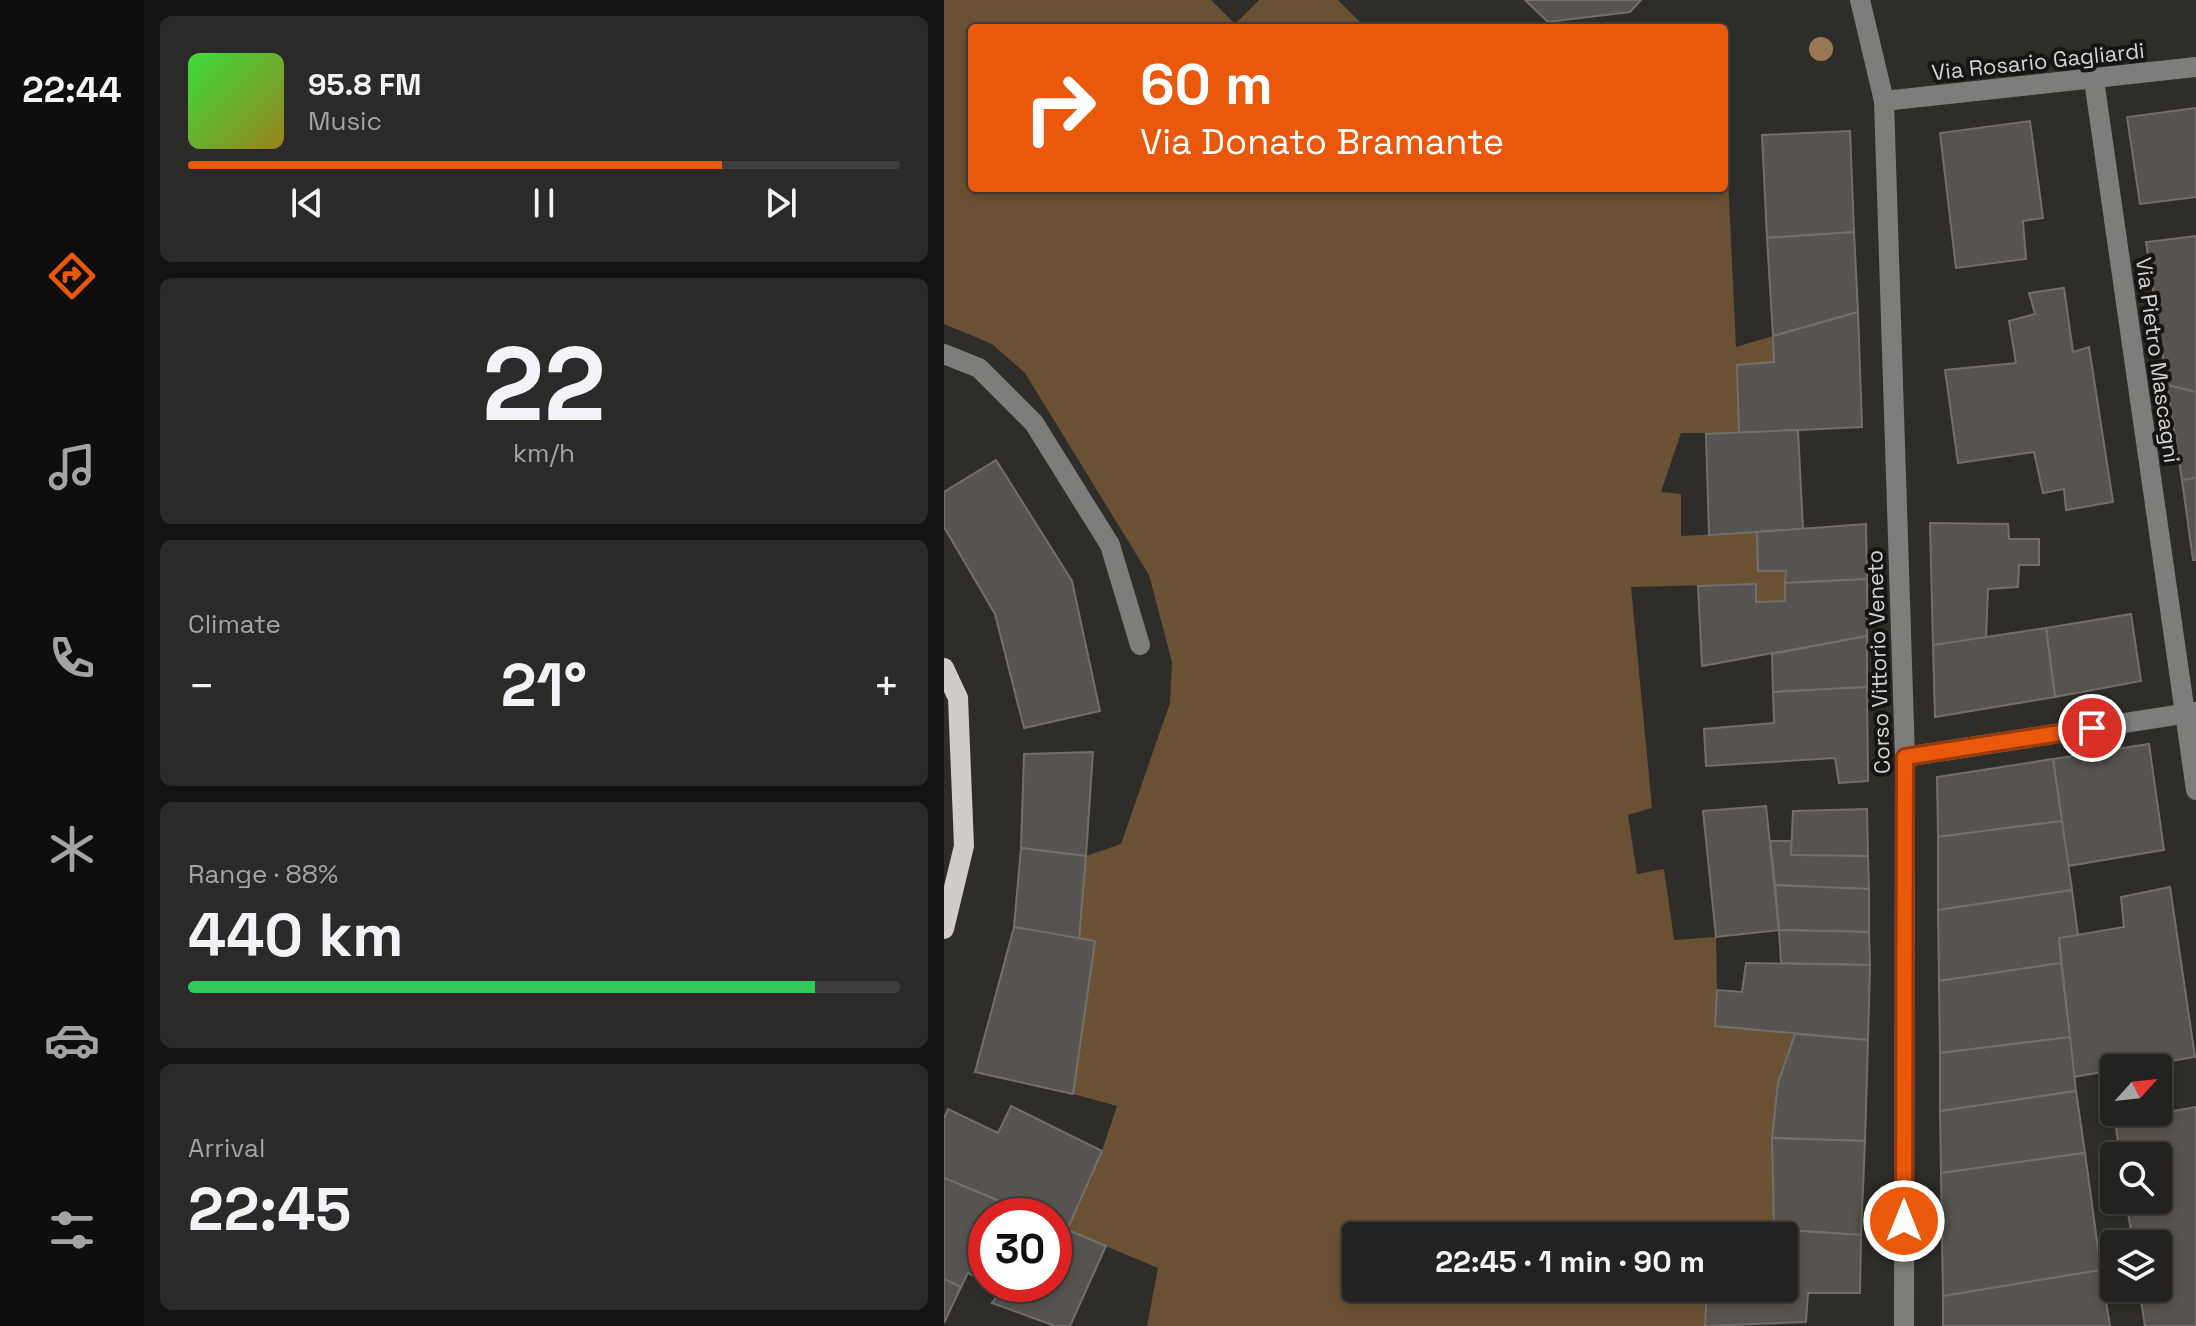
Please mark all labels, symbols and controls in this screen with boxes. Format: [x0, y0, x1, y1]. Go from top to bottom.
street label: Via Rosario Gagliardi [1930, 36, 2146, 86]
text: 60 m [1140, 49, 1273, 120]
icon: right [1008, 56, 1112, 160]
text: 95.8 FM [308, 65, 422, 104]
text: 22:44 [22, 67, 122, 113]
text: Music [308, 104, 382, 138]
text: Via Donato Bramante [1140, 119, 1504, 165]
icon: previous [285, 181, 329, 225]
icon: pause [522, 181, 566, 225]
icon: next [759, 181, 803, 225]
icon: directions [44, 248, 100, 304]
street label: Via Pietro Mascagni [2130, 255, 2186, 465]
text: 22 [482, 318, 606, 450]
text: km/h [513, 436, 575, 470]
icon: music [44, 439, 100, 495]
street label: Corso Vittorio Veneto [1860, 550, 1896, 774]
text: Climate [188, 607, 281, 641]
icon: phone [44, 630, 100, 686]
text: 21° [501, 647, 587, 724]
text: − [188, 658, 215, 714]
text: + [873, 658, 900, 714]
pin [2058, 694, 2126, 762]
icon: arrive [2070, 706, 2114, 750]
icon: climate [44, 821, 100, 877]
text: Range · 88% [188, 857, 338, 891]
text: 440 km [188, 897, 404, 974]
icon: car [44, 1012, 100, 1068]
north arrow [2100, 1054, 2172, 1126]
map controls [2100, 1054, 2172, 1302]
text: Arrival [188, 1131, 265, 1165]
button: search [2100, 1142, 2172, 1214]
text: 22:45 [188, 1171, 351, 1248]
position arrow [1862, 1179, 1946, 1263]
speed limit sign: 30 [968, 1198, 1072, 1302]
icon: filters [44, 1202, 100, 1258]
button: layers [2100, 1230, 2172, 1302]
text: 22:45 · 1 min · 90 m [1435, 1242, 1705, 1281]

